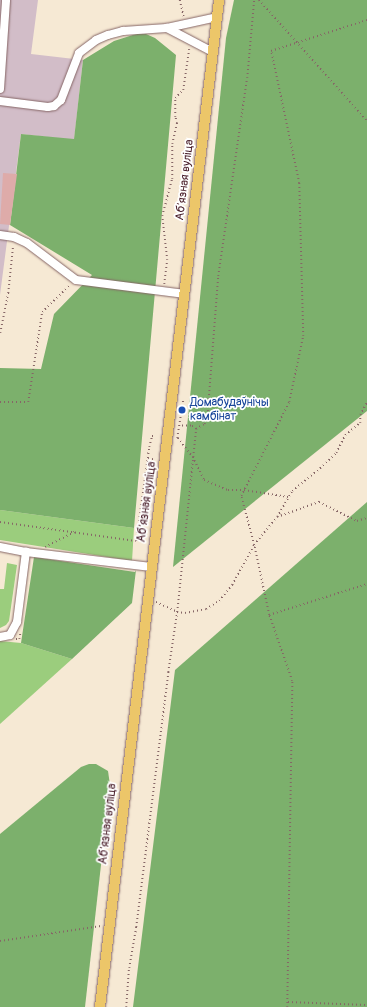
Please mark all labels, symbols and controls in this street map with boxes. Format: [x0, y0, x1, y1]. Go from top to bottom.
street label: Абʼязная вуліца [173, 139, 197, 221]
place label: Домабудаўнічы камбінат [190, 396, 269, 424]
marker: Домабудаўнічы камбінат [177, 405, 187, 415]
street label: Абʼязная вуліца [134, 461, 160, 543]
street label: Абʼязная вуліца [96, 783, 120, 865]

